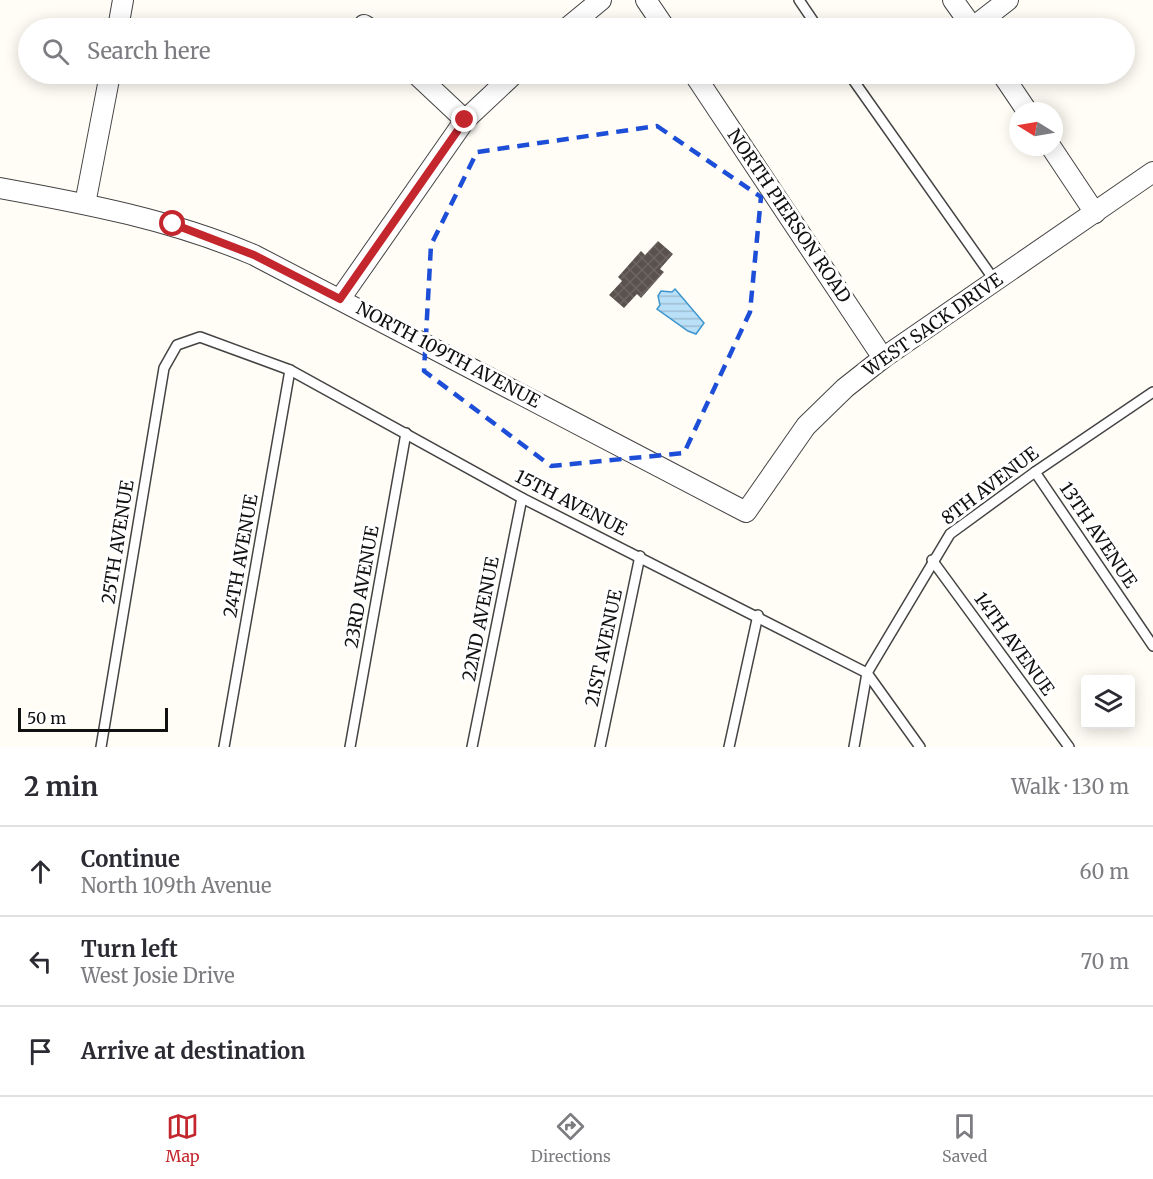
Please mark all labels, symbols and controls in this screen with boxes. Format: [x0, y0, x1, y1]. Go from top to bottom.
search box [18, 18, 1135, 84]
icon: search [39, 35, 72, 68]
text: Search here [87, 37, 210, 65]
north arrow [1009, 102, 1063, 156]
route end [451, 106, 477, 132]
street label: NORTH PIERSON ROAD [723, 124, 856, 307]
route start [159, 210, 185, 236]
street label: WEST SACK DRIVE [858, 267, 1007, 382]
street label: NORTH 109TH AVENUE [352, 296, 545, 413]
street label: 8TH AVENUE [937, 441, 1043, 530]
street label: 15TH AVENUE [511, 464, 632, 541]
street label: 13TH AVENUE [1055, 477, 1143, 593]
street label: 25TH AVENUE [96, 478, 139, 606]
street label: 24TH AVENUE [218, 492, 263, 619]
street label: 23RD AVENUE [339, 523, 384, 650]
street label: 22ND AVENUE [457, 554, 504, 683]
street label: 21ST AVENUE [580, 587, 627, 708]
street label: 14TH AVENUE [969, 588, 1060, 700]
map controls [1081, 675, 1135, 729]
button: layers [1081, 675, 1135, 729]
scale bar [18, 705, 168, 732]
text: 50 m [27, 708, 66, 728]
text: 2 min [24, 770, 98, 803]
text: Walk · 130 m [1011, 774, 1129, 799]
text: Continue [81, 845, 180, 873]
icon: ahead [24, 855, 57, 888]
text: 60 m [1079, 859, 1129, 884]
text: North 109th Avenue [81, 873, 272, 898]
text: Turn left [81, 935, 178, 963]
icon: left [24, 945, 57, 978]
text: 70 m [1081, 949, 1129, 974]
text: West Josie Drive [81, 963, 235, 988]
icon: arrive [24, 1035, 57, 1068]
text: Arrive at destination [81, 1037, 305, 1065]
tab: Map [166, 1110, 200, 1166]
tab: Directions [531, 1110, 611, 1166]
tab: Saved [942, 1110, 987, 1166]

